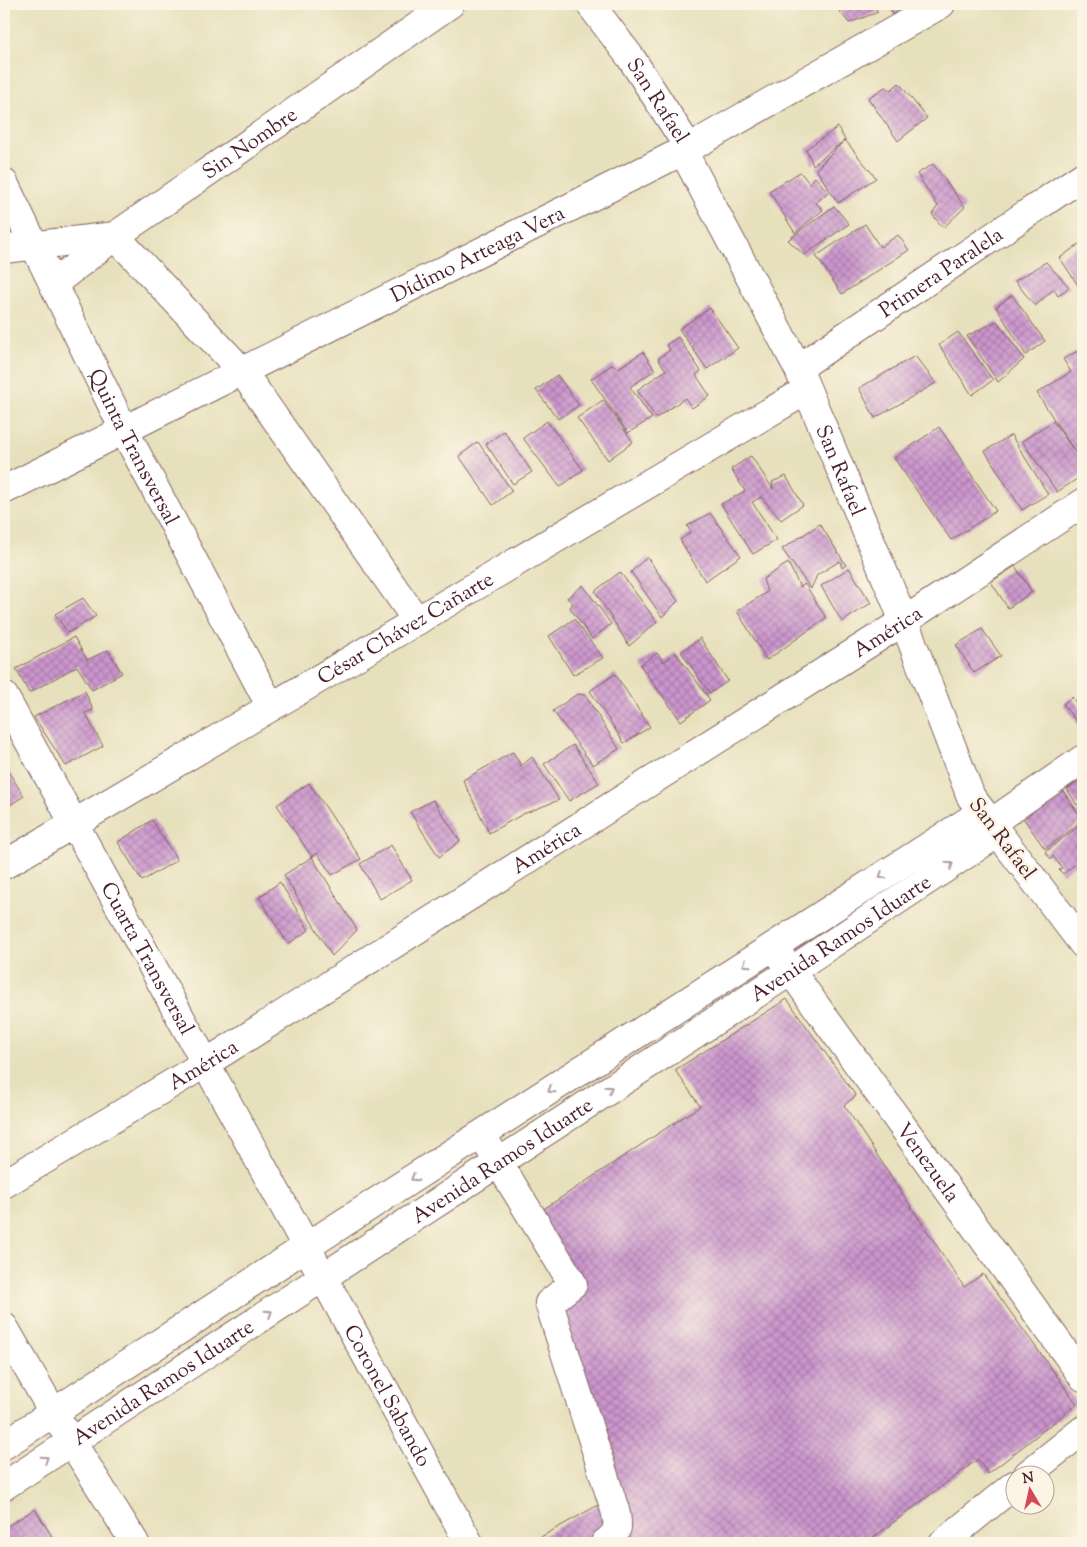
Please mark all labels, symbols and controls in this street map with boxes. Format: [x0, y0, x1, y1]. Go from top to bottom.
street label: San Rafael [618, 53, 695, 150]
street label: Sin Nombre [197, 101, 304, 188]
street label: Dídimo Arteaga Vera [386, 199, 571, 312]
street label: Primera Paralela [874, 221, 1010, 326]
street label: Quinta Transversal [80, 364, 185, 531]
street label: San Rafael [807, 421, 871, 521]
street label: César Chávez Cañarte [312, 566, 500, 693]
street label: América [848, 600, 929, 666]
street label: San Rafael [961, 792, 1042, 887]
street label: América [507, 816, 588, 883]
one-way arrow [944, 862, 953, 871]
street label: Avenida Ramos Iduarte [745, 869, 938, 1011]
one-way arrow [879, 870, 888, 879]
street label: Cuarta Transversal [92, 877, 200, 1041]
one-way arrow [742, 958, 752, 967]
street label: América [163, 1033, 245, 1099]
one-way arrow [547, 1084, 556, 1094]
one-way arrow [604, 1086, 613, 1095]
street label: Avenida Ramos Iduarte [406, 1091, 600, 1232]
street label: Venezuela [888, 1117, 966, 1210]
one-way arrow [410, 1172, 419, 1181]
one-way arrow [263, 1310, 273, 1319]
street label: Avenida Ramos Iduarte [67, 1313, 261, 1454]
street label: Coronel Sabando [335, 1320, 437, 1473]
one-way arrow [39, 1456, 48, 1465]
north arrow [1004, 1464, 1054, 1514]
text: N [1021, 1468, 1035, 1490]

